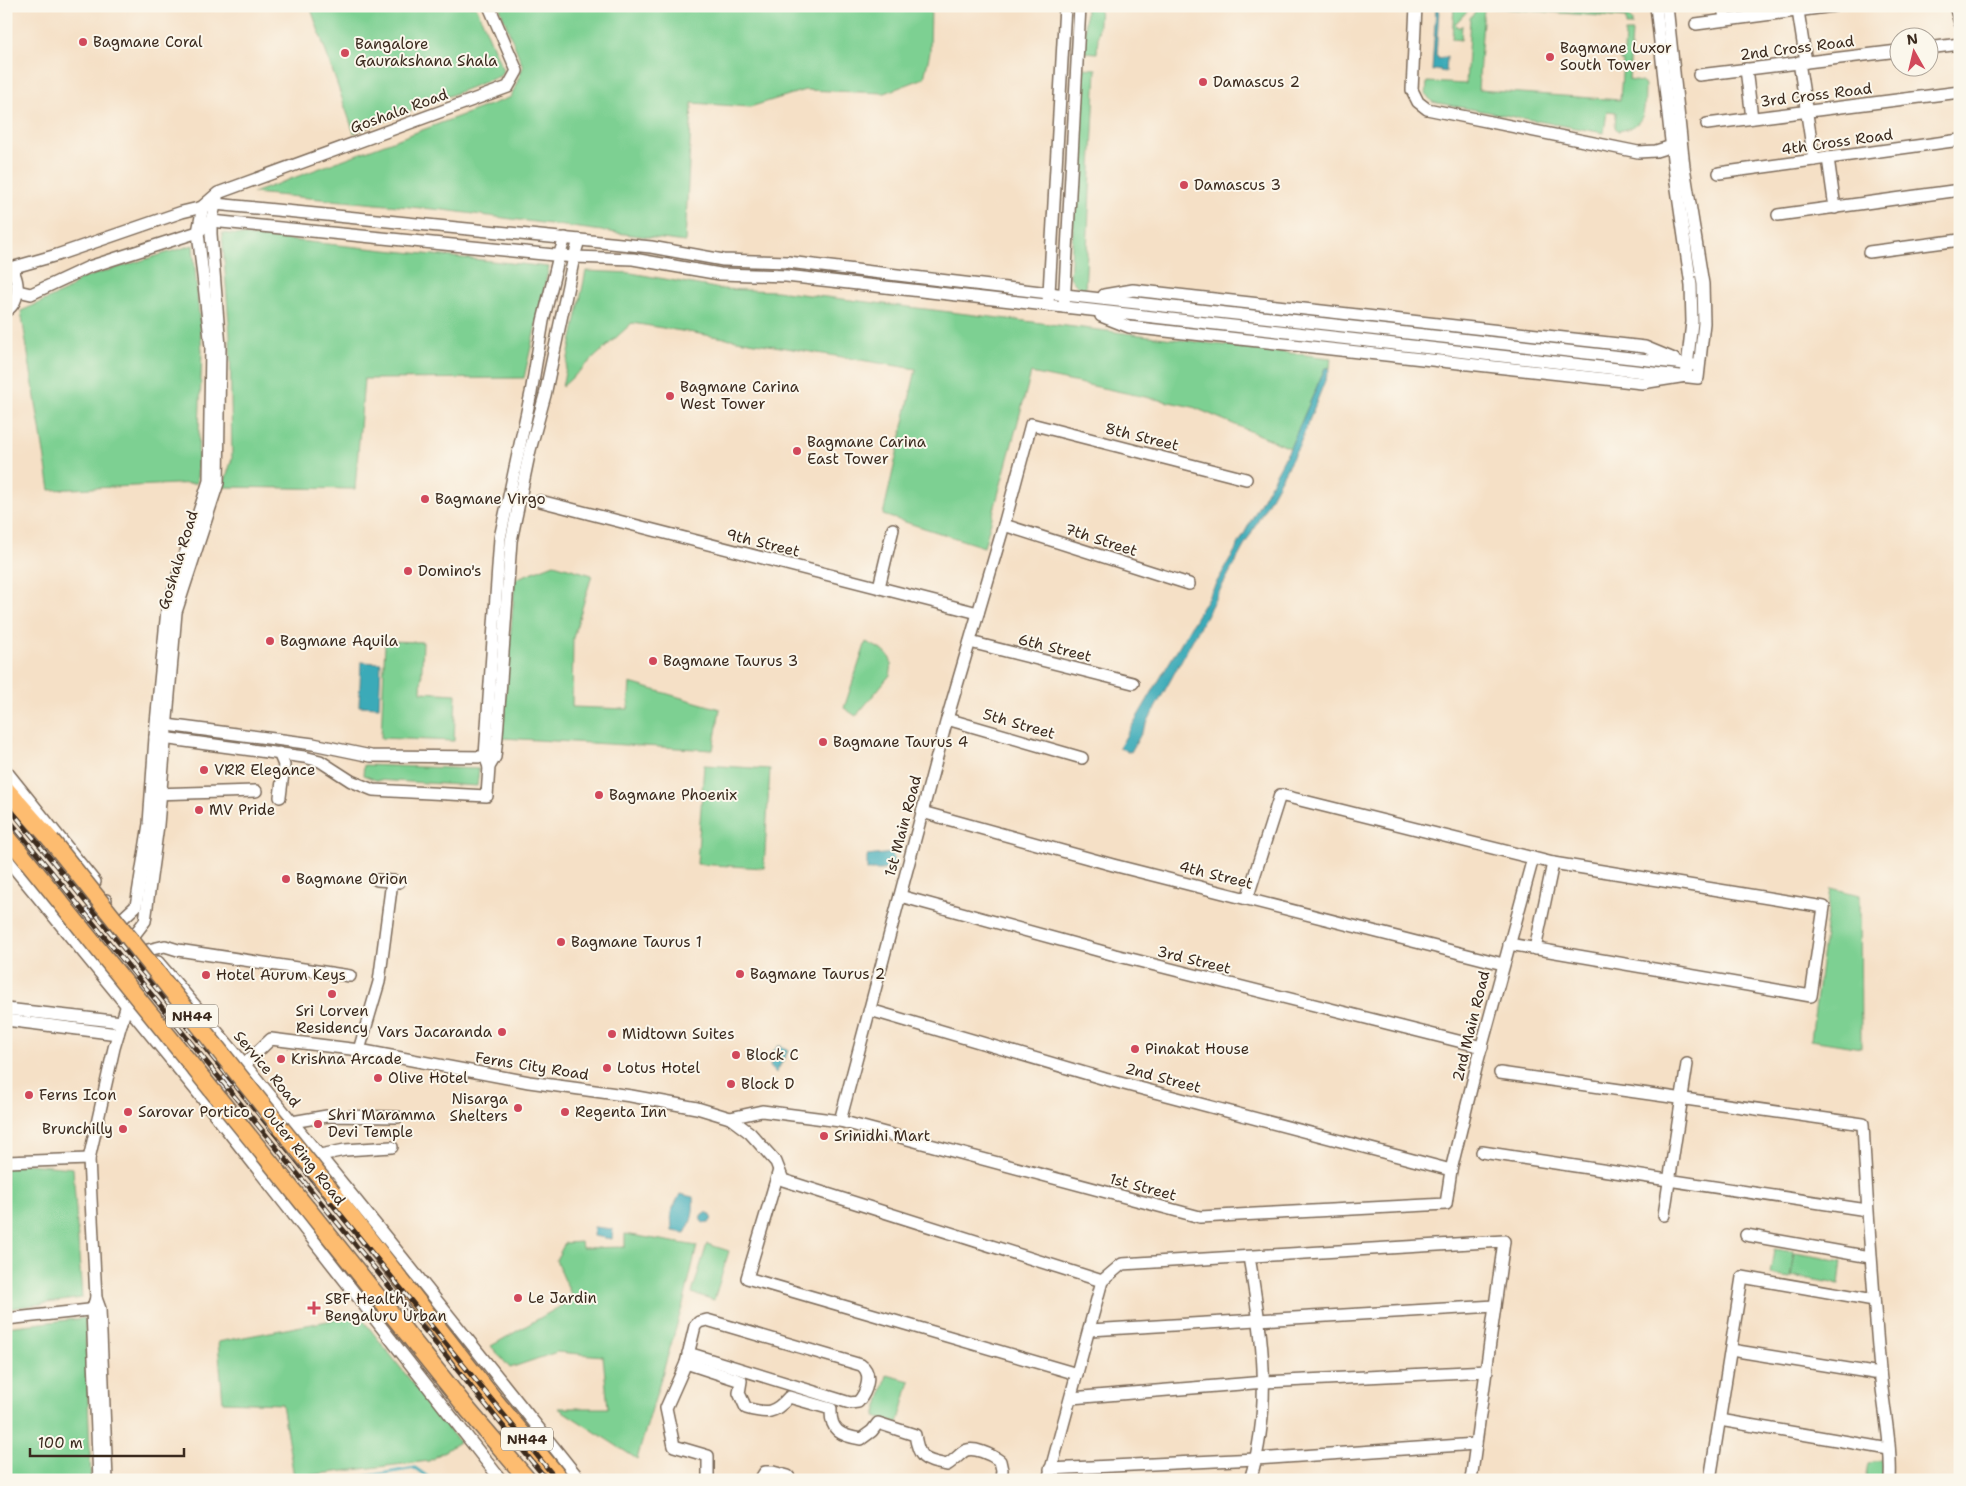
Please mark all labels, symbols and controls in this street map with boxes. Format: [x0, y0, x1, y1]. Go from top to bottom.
north arrow [1888, 28, 1938, 78]
text: N [1905, 29, 1919, 49]
street label: 2nd Cross Road [1739, 31, 1856, 65]
place label: Bagmane Coral [93, 32, 203, 52]
place label: Bangalore Gaurakshana Shala [355, 34, 498, 71]
marker: Bagmane Coral [77, 36, 89, 48]
place label: Bagmane Luxor South Tower [1560, 38, 1672, 75]
marker: Bangalore Gaurakshana Shala [339, 47, 351, 59]
marker: Bagmane Luxor South Tower [1544, 51, 1556, 63]
place label: Damascus 2 [1213, 72, 1300, 92]
marker: Damascus 2 [1197, 76, 1209, 88]
street label: 3rd Cross Road [1759, 78, 1873, 112]
street label: Goshala Road [347, 84, 451, 138]
street label: 4th Cross Road [1780, 124, 1895, 160]
place label: Damascus 3 [1194, 175, 1281, 195]
marker: Damascus 3 [1178, 179, 1190, 191]
place label: Bagmane Carina West Tower [680, 377, 800, 414]
marker: Bagmane Carina West Tower [664, 390, 676, 402]
street label: 8th Street [1103, 418, 1181, 456]
place label: Bagmane Carina East Tower [807, 432, 927, 469]
marker: Bagmane Carina East Tower [791, 445, 803, 457]
place label: Bagmane Virgo [435, 489, 546, 509]
marker: Bagmane Virgo [419, 493, 431, 505]
street label: Goshala Road [153, 508, 203, 612]
street label: 7th Street [1062, 519, 1140, 561]
street label: 9th Street [724, 524, 802, 562]
place label: Domino's [418, 561, 481, 581]
marker: Domino's [402, 565, 414, 577]
street label: 6th Street [1016, 629, 1094, 667]
place label: Bagmane Aquila [280, 631, 399, 651]
marker: Bagmane Aquila [264, 635, 276, 647]
place label: Bagmane Taurus 3 [663, 651, 798, 671]
marker: Bagmane Taurus 3 [647, 655, 659, 667]
street label: 5th Street [981, 704, 1057, 744]
place label: Bagmane Taurus 4 [833, 732, 968, 752]
marker: Bagmane Taurus 4 [817, 736, 829, 748]
place label: VRR Elegance [214, 760, 315, 780]
marker: VRR Elegance [198, 764, 210, 776]
street label: 1st Main Road [880, 773, 926, 879]
place label: Bagmane Phoenix [609, 785, 737, 805]
marker: Bagmane Phoenix [593, 789, 605, 801]
place label: MV Pride [209, 800, 275, 820]
marker: MV Pride [193, 804, 205, 816]
street label: 4th Street [1177, 856, 1255, 894]
place label: Bagmane Orion [296, 869, 408, 889]
marker: Bagmane Orion [280, 873, 292, 885]
place label: Bagmane Taurus 1 [571, 932, 702, 952]
marker: Bagmane Taurus 1 [555, 936, 567, 948]
street label: 3rd Street [1155, 941, 1233, 979]
place label: Bagmane Taurus 2 [750, 964, 885, 984]
place label: Hotel Aurum Keys [216, 965, 346, 985]
marker: Bagmane Taurus 2 [734, 968, 746, 980]
street label: 2nd Main Road [1448, 968, 1495, 1083]
marker: Hotel Aurum Keys [200, 969, 212, 981]
marker: Sri Lorven Residency [326, 988, 338, 1000]
place label: Sri Lorven Residency [296, 1001, 368, 1038]
road number: NH44 [166, 1004, 218, 1028]
place label: Vars Jacaranda [377, 1022, 493, 1042]
place label: Midtown Suites [622, 1024, 735, 1044]
marker: Vars Jacaranda [496, 1026, 508, 1038]
street label: Service Road [229, 1027, 305, 1112]
marker: Midtown Suites [606, 1028, 618, 1040]
place label: Pinakat House [1145, 1039, 1249, 1059]
marker: Pinakat House [1129, 1043, 1141, 1055]
place label: Block C [746, 1045, 799, 1065]
street label: Ferns City Road [474, 1047, 591, 1085]
place label: Krishna Arcade [291, 1049, 402, 1069]
marker: Block C [730, 1049, 742, 1061]
marker: Krishna Arcade [275, 1053, 287, 1065]
place label: Lotus Hotel [617, 1058, 700, 1078]
street label: 2nd Street [1123, 1058, 1203, 1098]
marker: Lotus Hotel [601, 1062, 613, 1074]
place label: Olive Hotel [388, 1068, 468, 1088]
marker: Olive Hotel [372, 1072, 384, 1084]
place label: Block D [741, 1074, 795, 1094]
marker: Block D [725, 1078, 737, 1090]
place label: Ferns Icon [39, 1085, 116, 1105]
marker: Ferns Icon [23, 1089, 35, 1101]
place label: Nisarga Shelters [450, 1089, 509, 1126]
place label: Sarovar Portico [138, 1102, 250, 1122]
marker: Nisarga Shelters [512, 1102, 524, 1114]
place label: Regenta Inn [575, 1102, 667, 1122]
street label: Outer Ring Road [258, 1103, 350, 1210]
place label: Shri Maramma Devi Temple [328, 1105, 436, 1142]
marker: Sarovar Portico [122, 1106, 134, 1118]
marker: Regenta Inn [559, 1106, 571, 1118]
marker: Shri Maramma Devi Temple [312, 1118, 324, 1130]
place label: Brunchilly [42, 1119, 113, 1139]
marker: Brunchilly [117, 1123, 129, 1135]
place label: Srinidhi Mart [834, 1126, 930, 1146]
marker: Srinidhi Mart [818, 1130, 830, 1142]
street label: 1st Street [1107, 1168, 1179, 1206]
place label: Le Jardin [528, 1288, 597, 1308]
place label: SBF Health, Bengaluru Urban [325, 1289, 447, 1326]
marker: Le Jardin [512, 1292, 524, 1304]
marker: SBF Health, Bengaluru Urban [307, 1301, 321, 1315]
scale bar [30, 1426, 184, 1458]
road number: NH44 [501, 1428, 553, 1450]
text: 100 m [38, 1433, 83, 1453]

